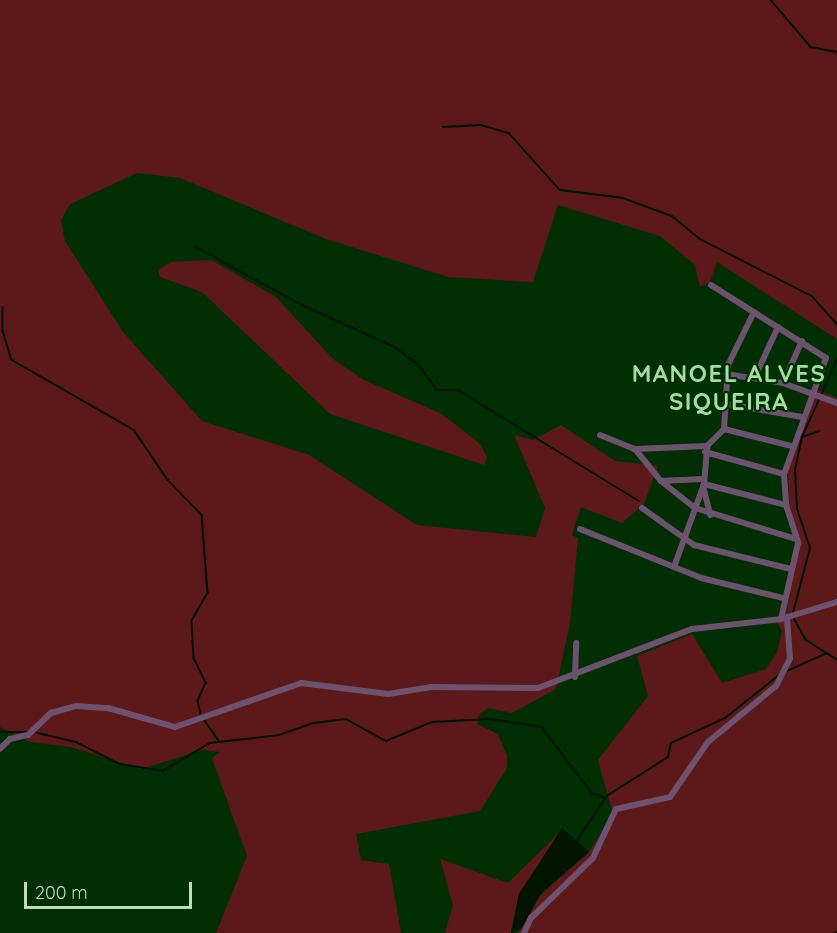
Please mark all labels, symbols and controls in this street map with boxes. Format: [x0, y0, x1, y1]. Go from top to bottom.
district label: MANOEL ALVES SIQUEIRA [632, 360, 826, 416]
scale bar [27, 870, 195, 908]
text: 200 m [35, 881, 88, 904]

